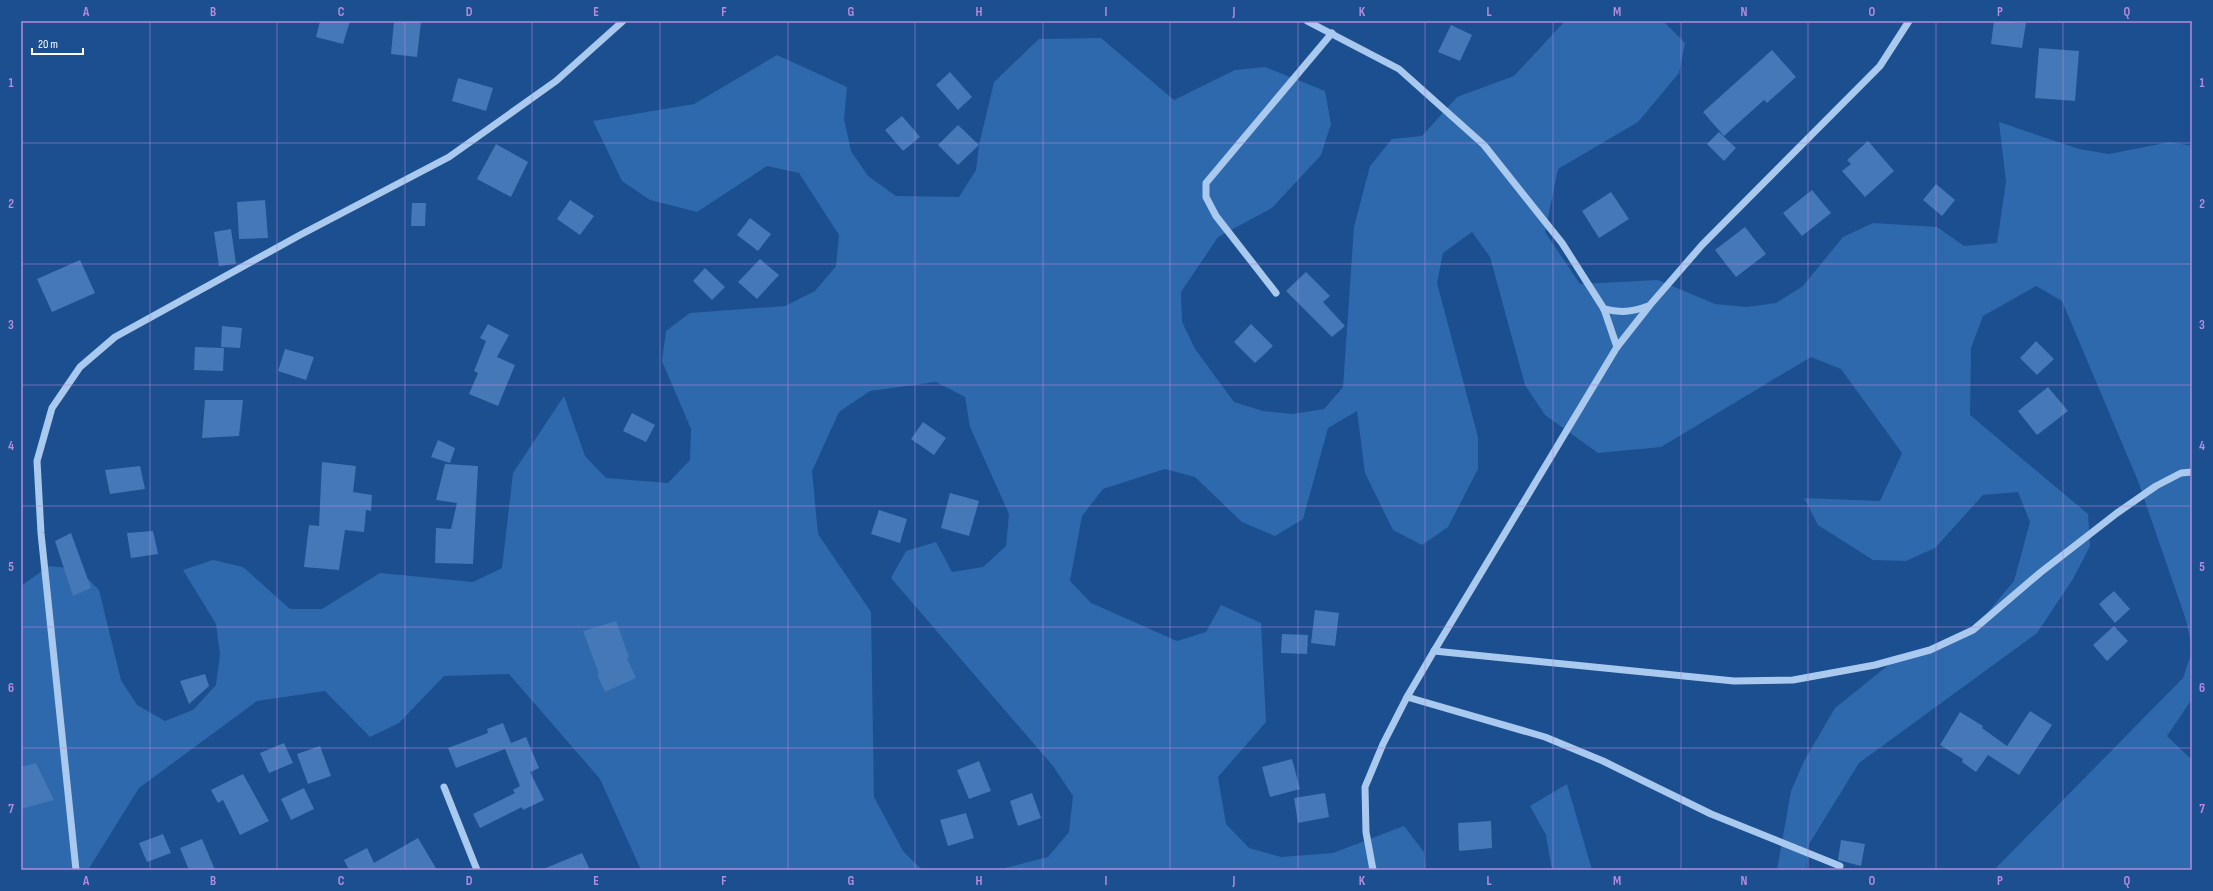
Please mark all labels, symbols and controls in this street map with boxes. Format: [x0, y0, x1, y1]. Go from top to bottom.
text: A [82, 4, 90, 20]
text: B [210, 4, 216, 20]
text: C [338, 4, 345, 20]
text: D [466, 4, 473, 20]
text: E [593, 4, 599, 20]
text: F [721, 4, 727, 20]
text: G [848, 4, 855, 20]
text: H [976, 4, 983, 20]
text: I [1105, 4, 1108, 20]
text: J [1232, 4, 1236, 20]
text: K [1359, 4, 1366, 20]
text: L [1486, 4, 1492, 20]
text: M [1613, 4, 1621, 20]
text: N [1741, 4, 1748, 20]
text: O [1869, 4, 1876, 20]
text: P [1997, 4, 2003, 20]
text: Q [2124, 4, 2131, 20]
scale bar [32, 30, 83, 56]
text: 20 m [38, 37, 58, 52]
text: 1 [8, 75, 14, 91]
text: 1 [2199, 75, 2205, 91]
text: 2 [8, 196, 14, 212]
text: 2 [2199, 196, 2205, 212]
text: 3 [8, 317, 14, 333]
text: 3 [2199, 317, 2205, 333]
text: 4 [8, 438, 14, 454]
text: 4 [2199, 438, 2205, 454]
text: 5 [8, 559, 14, 575]
text: 5 [2199, 559, 2205, 575]
text: 6 [8, 680, 14, 696]
text: 6 [2199, 680, 2205, 696]
text: 7 [8, 801, 14, 817]
text: 7 [2199, 801, 2205, 817]
text: A [82, 873, 90, 889]
text: B [210, 873, 216, 889]
text: C [338, 873, 345, 889]
text: D [466, 873, 473, 889]
text: E [593, 873, 599, 889]
text: F [721, 873, 727, 889]
text: G [848, 873, 855, 889]
text: H [976, 873, 983, 889]
text: I [1105, 873, 1108, 889]
text: J [1232, 873, 1236, 889]
text: K [1359, 873, 1366, 889]
text: L [1486, 873, 1492, 889]
text: M [1613, 873, 1621, 889]
text: N [1741, 873, 1748, 889]
text: O [1869, 873, 1876, 889]
text: P [1997, 873, 2003, 889]
text: Q [2124, 873, 2131, 889]

